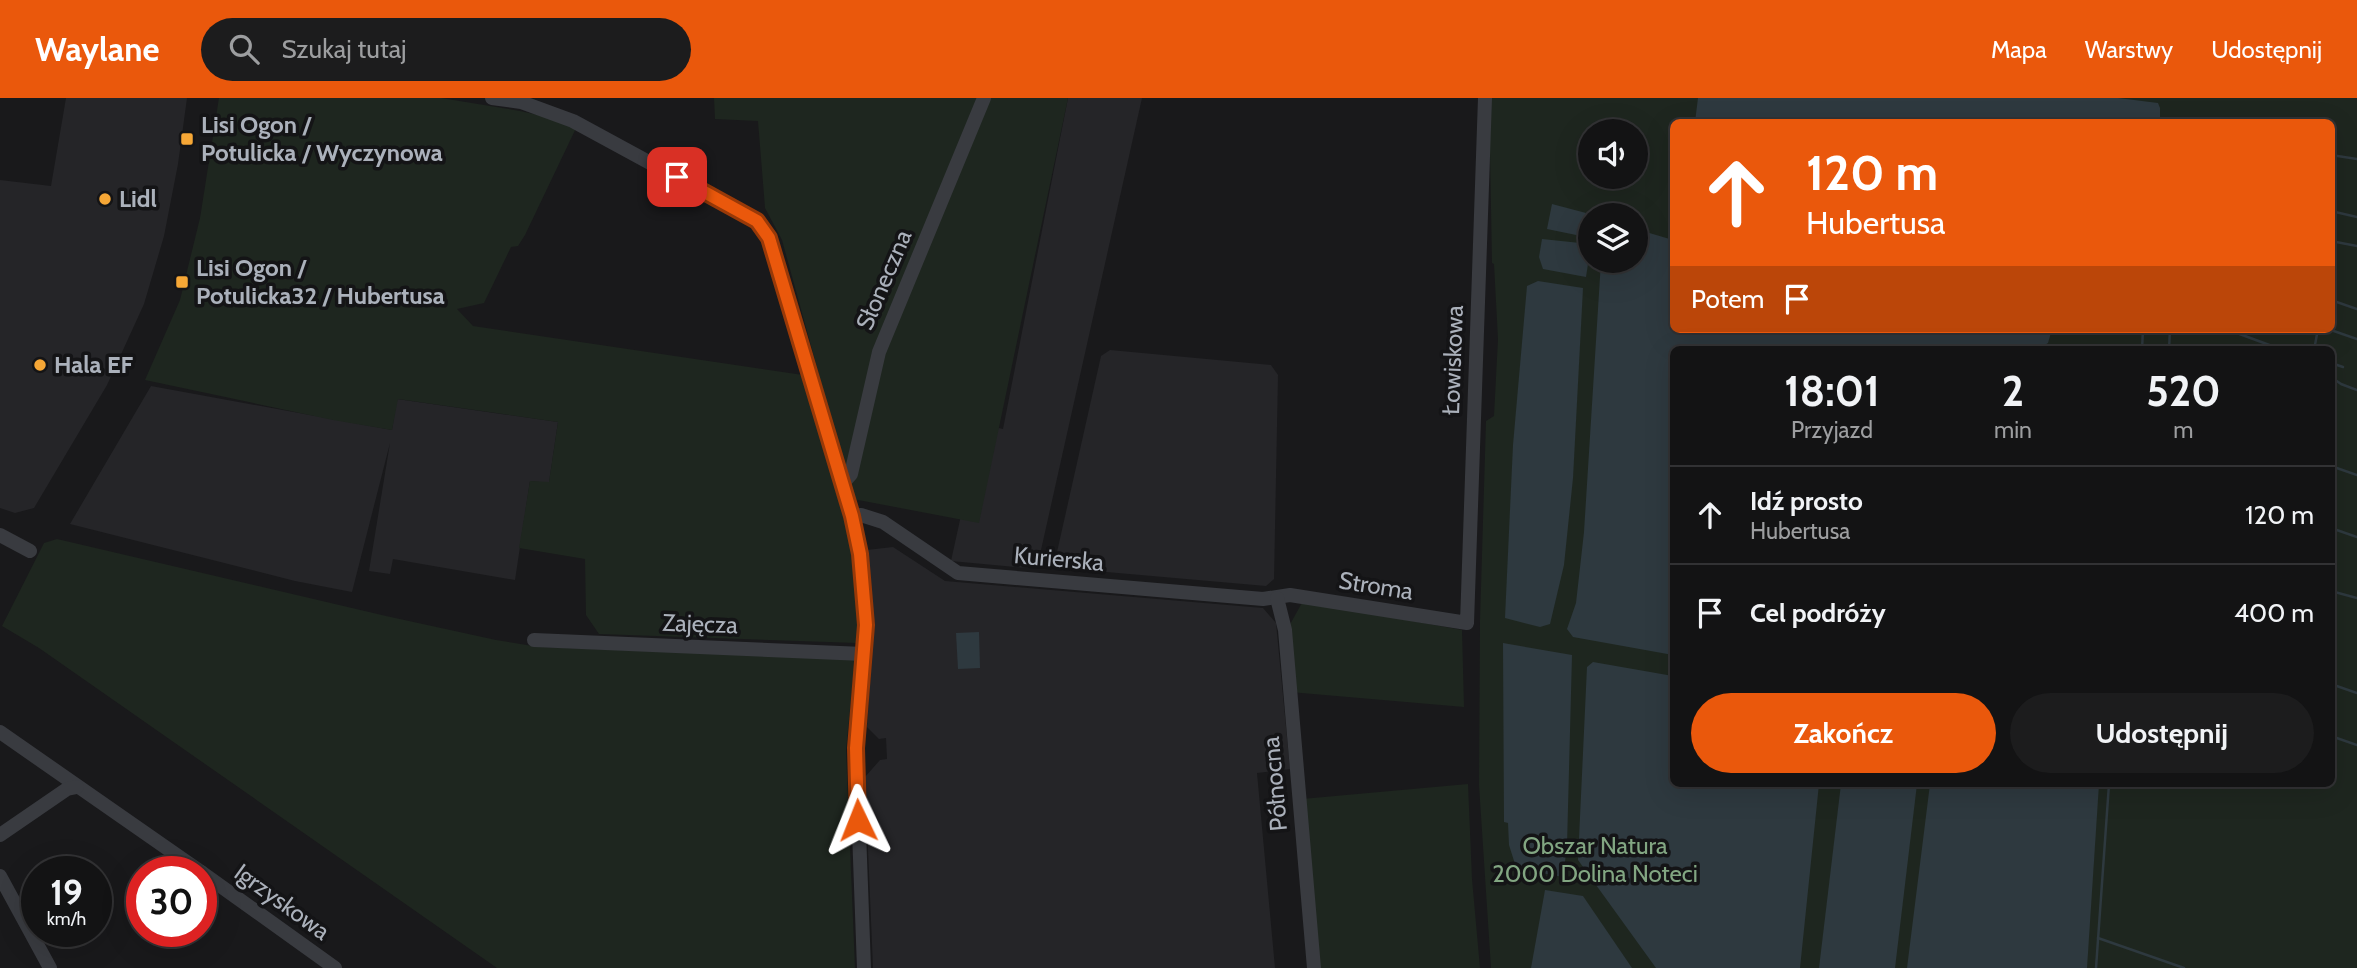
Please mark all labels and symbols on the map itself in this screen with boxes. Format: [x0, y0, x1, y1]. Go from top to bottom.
place label: Lisi Ogon / Potulicka / Wyczynowa [201, 110, 443, 167]
marker: Lisi Ogon / Potulicka / Wyczynowa [179, 131, 195, 147]
pin [647, 147, 707, 207]
place label: Lidl [119, 184, 157, 213]
marker: Lidl [97, 191, 113, 207]
street label: Słoneczna [850, 225, 918, 334]
place label: Lisi Ogon / Potulicka32 / Hubertusa [196, 253, 445, 310]
marker: Lisi Ogon / Potulicka32 / Hubertusa [174, 274, 190, 290]
street label: Łowiskowa [1436, 304, 1469, 415]
place label: Hala EF [54, 350, 134, 379]
marker: Hala EF [32, 357, 48, 373]
street label: Kurierska [1013, 540, 1106, 577]
street label: Stroma [1337, 565, 1416, 606]
street label: Zajęcza [662, 608, 739, 639]
street label: Północna [1256, 735, 1293, 832]
position arrow [821, 783, 895, 857]
park label: Obszar Natura 2000 Dolina Noteci [1492, 831, 1698, 888]
speed limit sign: 30 [126, 856, 217, 947]
street label: Igrzyskowa [229, 857, 336, 946]

